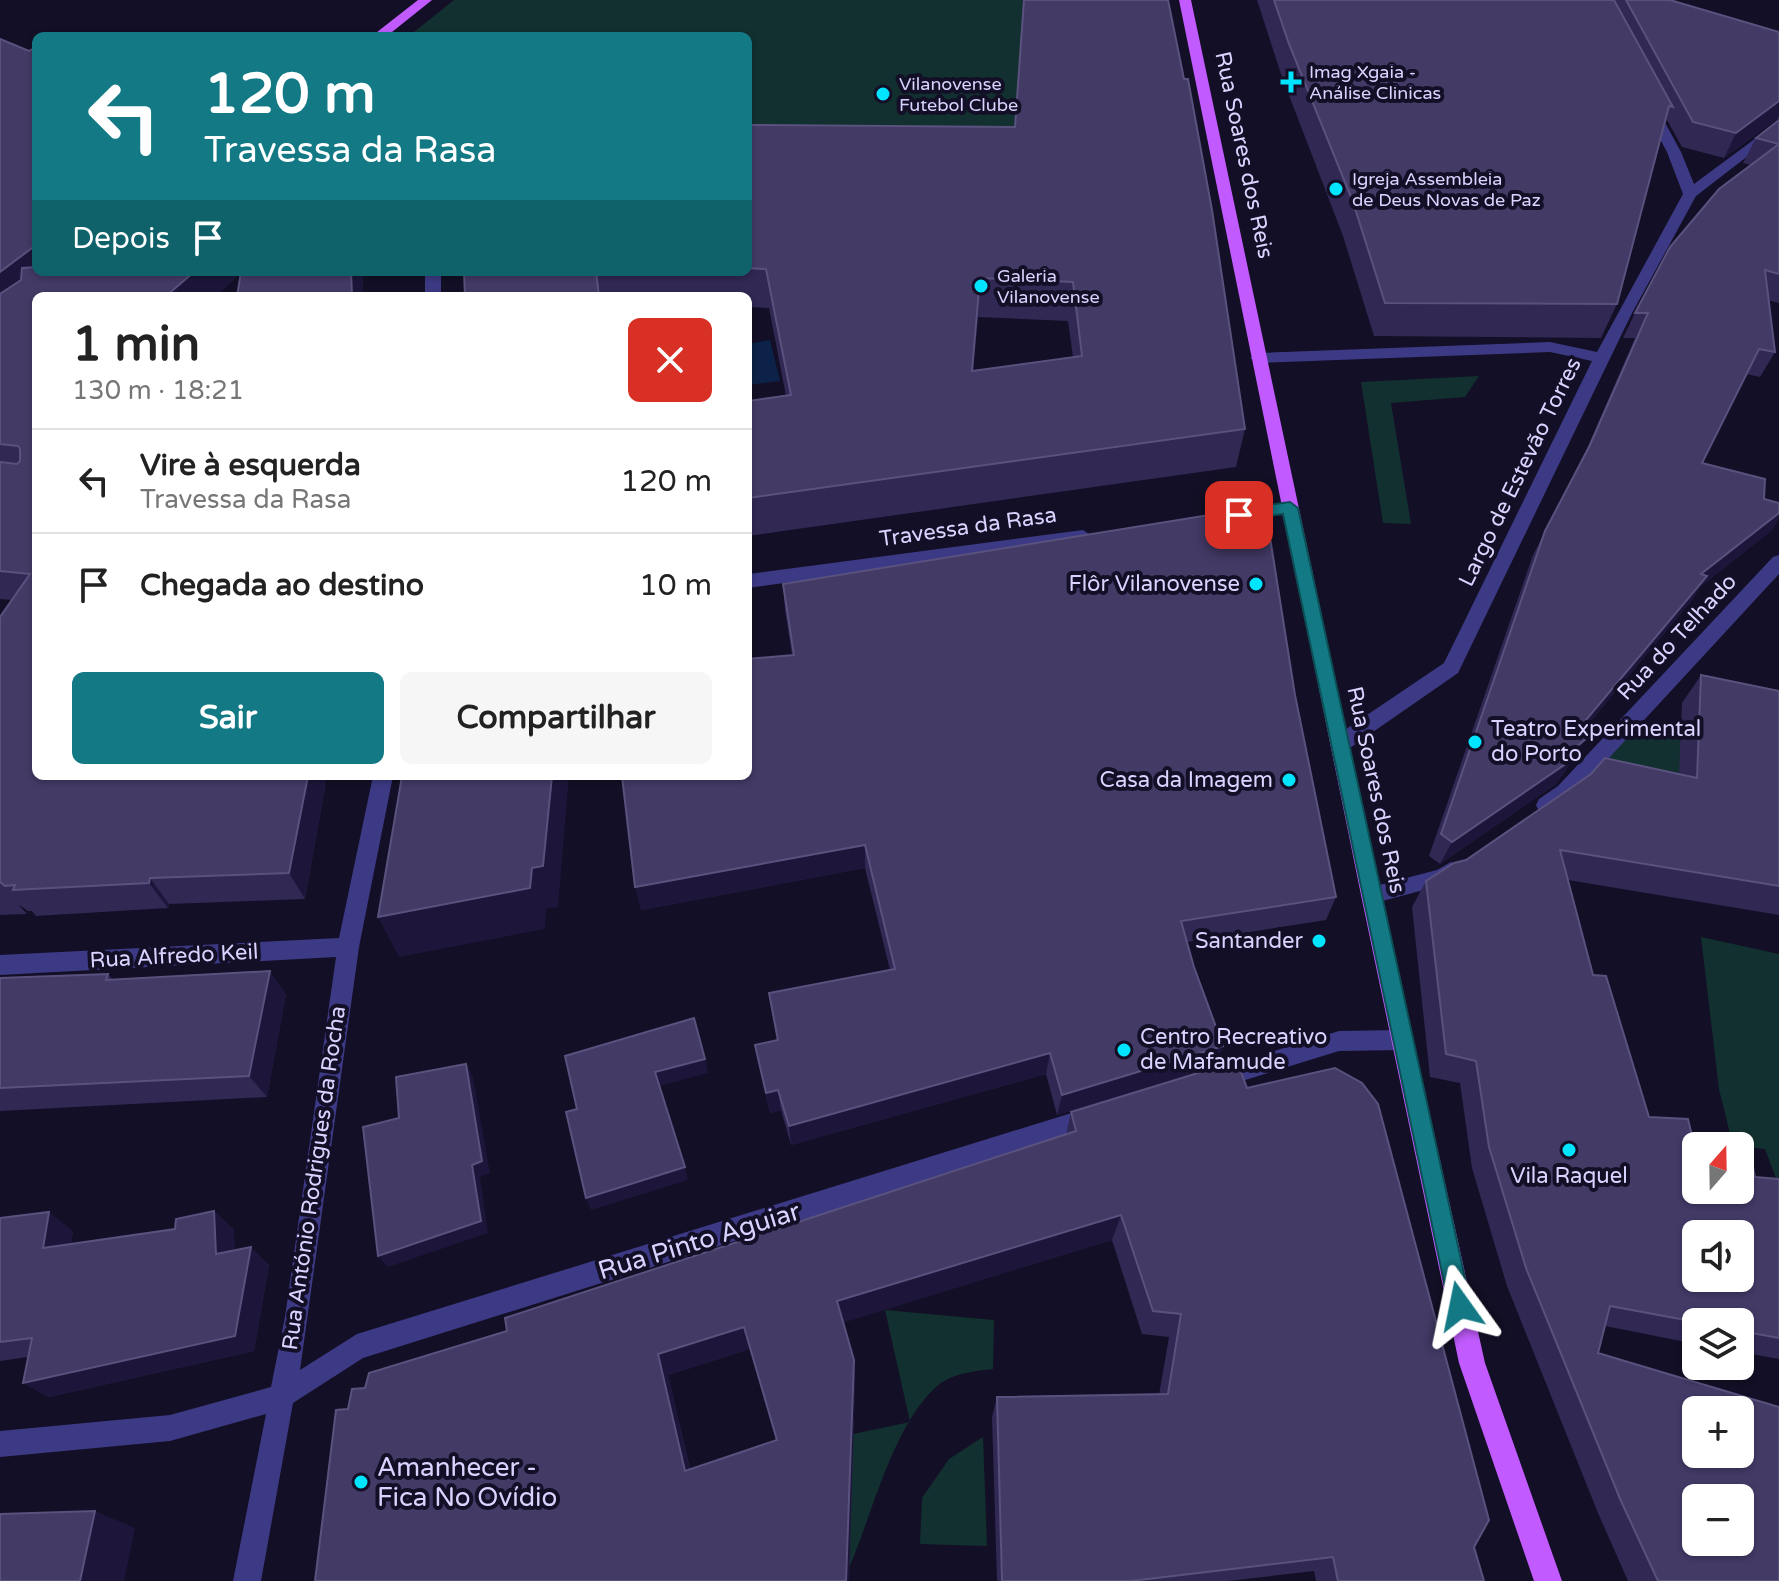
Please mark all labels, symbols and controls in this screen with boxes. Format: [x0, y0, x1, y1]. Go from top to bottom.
street label: Rua Soares dos Reis [1209, 49, 1279, 261]
text: 120 m [204, 61, 375, 128]
place label: Imag Xgaia - Análise Clinicas [1309, 61, 1441, 104]
icon: left [72, 64, 176, 168]
marker: Imag Xgaia - Análise Clinicas [1280, 71, 1302, 93]
place label: Vilanovense Futebol Clube [899, 73, 1018, 116]
marker: Vilanovense Futebol Clube [874, 85, 892, 103]
text: Travessa da Rasa [204, 129, 497, 172]
place label: Igreja Assembleia de Deus Novas de Paz [1352, 168, 1541, 211]
marker: Igreja Assembleia de Deus Novas de Paz [1327, 180, 1345, 198]
icon: arrive [186, 216, 230, 260]
text: Depois [72, 220, 170, 257]
place label: Galeria Vilanovense [997, 265, 1100, 308]
marker: Galeria Vilanovense [972, 277, 990, 295]
text: 1 min [72, 316, 200, 374]
button: close [628, 318, 712, 402]
street label: Largo de Estevão Torres [1453, 353, 1587, 591]
text: 130 m · 18:21 [72, 375, 244, 406]
text: Vire à esquerda [140, 447, 361, 484]
icon: left [72, 459, 116, 503]
text: 120 m [620, 463, 712, 500]
pin [1205, 481, 1273, 549]
text: Travessa da Rasa [140, 484, 351, 515]
icon: arrive [1217, 493, 1261, 537]
street label: Travessa da Rasa [878, 502, 1058, 552]
icon: arrive [72, 563, 116, 607]
text: Chegada ao destino [140, 567, 424, 604]
text: 10 m [639, 567, 712, 604]
street label: Rua do Telhado [1612, 569, 1742, 705]
place label: Flôr Vilanovense [1068, 571, 1240, 597]
marker: Flôr Vilanovense [1247, 575, 1265, 593]
button: Sair [72, 672, 384, 764]
button: Compartilhar [400, 672, 712, 764]
street label: Rua Soares dos Reis [1341, 684, 1411, 896]
place label: Teatro Experimental do Porto [1491, 716, 1701, 767]
marker: Teatro Experimental do Porto [1466, 733, 1484, 751]
place label: Casa da Imagem [1100, 767, 1273, 793]
marker: Casa da Imagem [1280, 771, 1298, 789]
place label: Santander [1195, 928, 1304, 954]
marker: Santander [1310, 932, 1328, 950]
street label: Rua Alfredo Keil [89, 939, 259, 973]
street label: Rua António Rodrigues da Rocha [277, 1004, 351, 1352]
place label: Centro Recreativo de Mafamude [1140, 1024, 1327, 1075]
marker: Centro Recreativo de Mafamude [1115, 1041, 1133, 1059]
north arrow [1682, 1132, 1754, 1204]
map controls [1682, 1132, 1754, 1556]
marker: Vila Raquel [1560, 1141, 1578, 1159]
place label: Vila Raquel [1510, 1163, 1628, 1189]
street label: Rua Pinto Aguiar [594, 1196, 804, 1286]
button: sound [1682, 1220, 1754, 1292]
position arrow [1418, 1264, 1502, 1348]
button: layers [1682, 1308, 1754, 1380]
button: + [1682, 1396, 1754, 1468]
place label: Amanhecer - Fica No Ovídio [377, 1452, 557, 1513]
marker: Amanhecer - Fica No Ovídio [352, 1473, 370, 1491]
button: − [1682, 1484, 1754, 1556]

